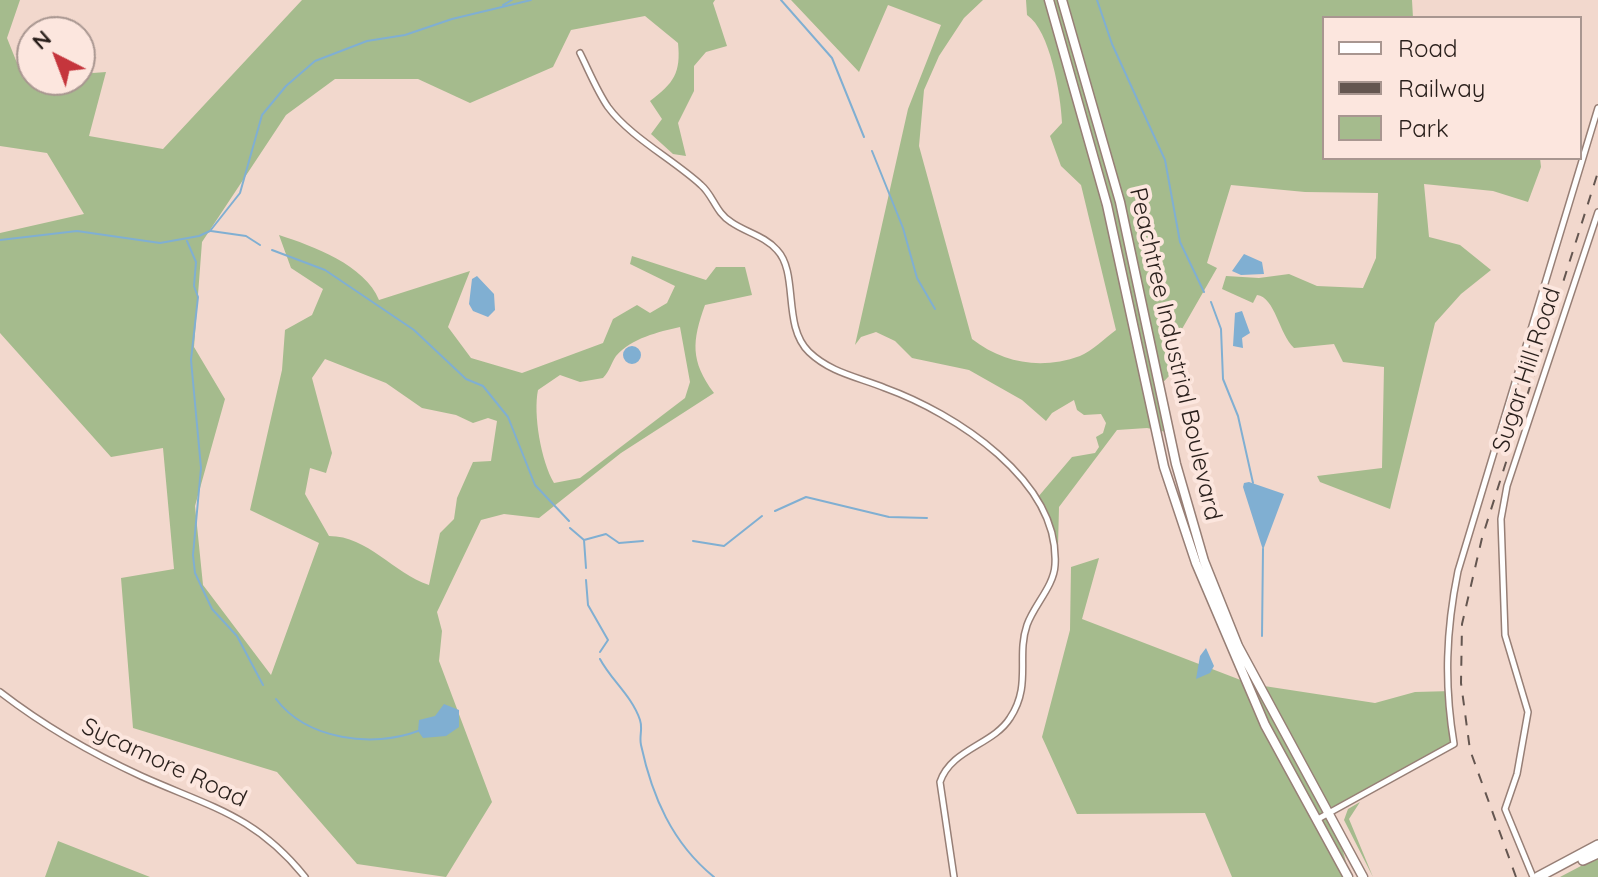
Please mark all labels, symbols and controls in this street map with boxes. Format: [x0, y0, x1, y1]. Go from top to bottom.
north arrow [16, 16, 96, 96]
legend [1322, 16, 1582, 160]
text: N [26, 24, 57, 55]
text: Road [1398, 33, 1458, 63]
text: Railway [1398, 73, 1485, 103]
text: Park [1398, 113, 1449, 143]
street label: Peachtree Industrial Boulevard [1123, 185, 1227, 523]
street label: Sugar Hill Road [1487, 284, 1567, 456]
street label: Sycamore Road [77, 712, 251, 814]

